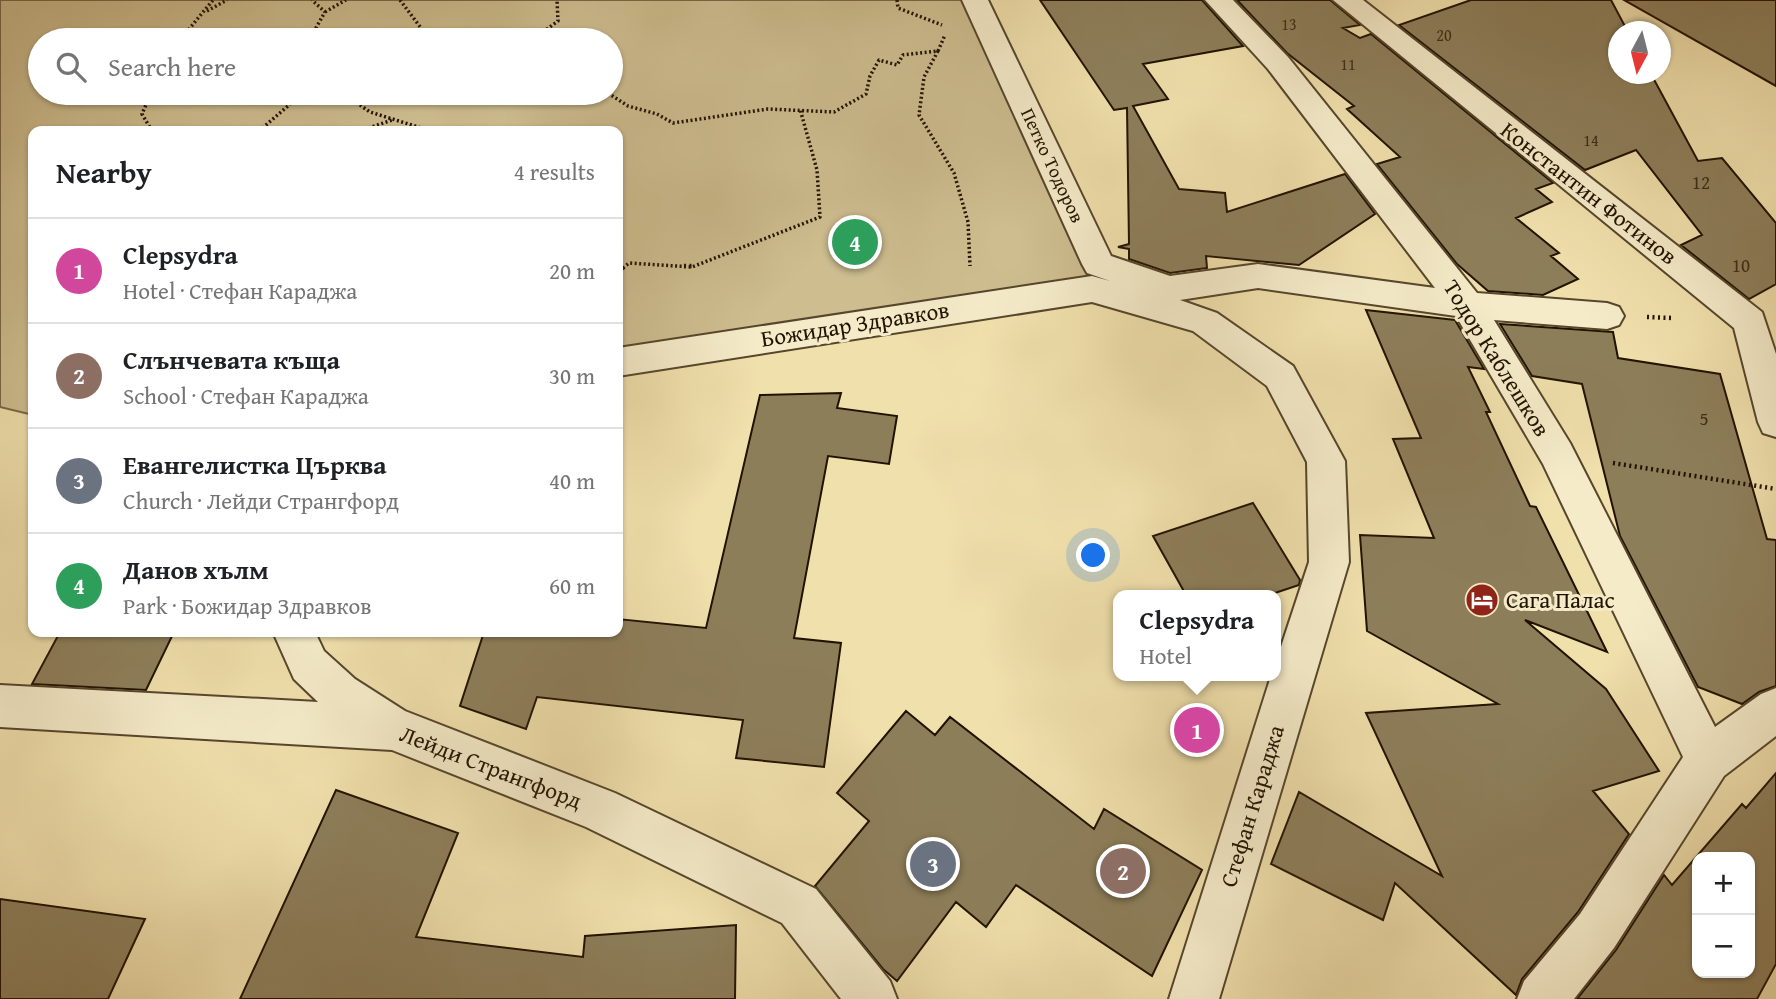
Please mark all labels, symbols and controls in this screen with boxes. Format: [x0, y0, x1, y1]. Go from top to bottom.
house number: 13 [1281, 12, 1297, 36]
north arrow [1608, 21, 1671, 84]
house number: 20 [1436, 23, 1452, 47]
search box [28, 28, 623, 105]
text: Search here [108, 47, 236, 86]
icon: search [52, 48, 90, 86]
house number: 11 [1340, 52, 1356, 76]
street label: Петко Тодоров [1014, 103, 1092, 227]
street label: Константин Фотинов [1494, 113, 1684, 272]
house number: 14 [1583, 128, 1599, 152]
text: Nearby [56, 150, 152, 194]
text: 4 results [514, 155, 595, 188]
house number: 12 [1692, 168, 1710, 196]
pin: 4 [832, 216, 878, 268]
text: Clepsydra [123, 235, 238, 274]
house number: 10 [1732, 251, 1750, 279]
text: 1 [73, 254, 85, 287]
text: 20 m [549, 254, 595, 287]
street label: Тодор Каблешков [1436, 273, 1559, 442]
text: Hotel · Стефан Караджа [123, 274, 357, 307]
street label: Божидар Здравков [758, 292, 951, 355]
text: Слънчевата къща [123, 340, 340, 379]
text: 2 [73, 359, 85, 392]
text: 30 m [549, 359, 595, 392]
text: School · Стефан Караджа [123, 379, 369, 412]
house number: 5 [1699, 404, 1709, 432]
text: Евангелистка Църква [123, 445, 387, 484]
text: 3 [73, 464, 85, 497]
text: 40 m [549, 464, 595, 497]
text: Church · Лейди Странгфорд [123, 484, 399, 517]
your location [1076, 538, 1110, 572]
text: Данов хълм [123, 550, 269, 589]
text: 4 [73, 569, 85, 602]
text: 60 m [549, 569, 595, 602]
hotel icon: Сага Палас [1463, 581, 1501, 619]
place label: Сага Палас [1506, 583, 1615, 616]
text: Park · Божидар Здравков [123, 589, 372, 622]
popup [1113, 590, 1281, 681]
text: Clepsydra [1140, 600, 1254, 639]
text: Hotel [1140, 639, 1192, 672]
pin: 1 [1174, 704, 1220, 756]
street label: Лейди Странгфорд [395, 717, 587, 817]
street label: Стефан Караджа [1211, 721, 1292, 891]
pin: 3 [910, 838, 956, 890]
pin: 2 [1100, 845, 1146, 897]
map controls [1692, 852, 1755, 978]
button: + [1692, 852, 1755, 915]
button: − [1692, 915, 1755, 978]

